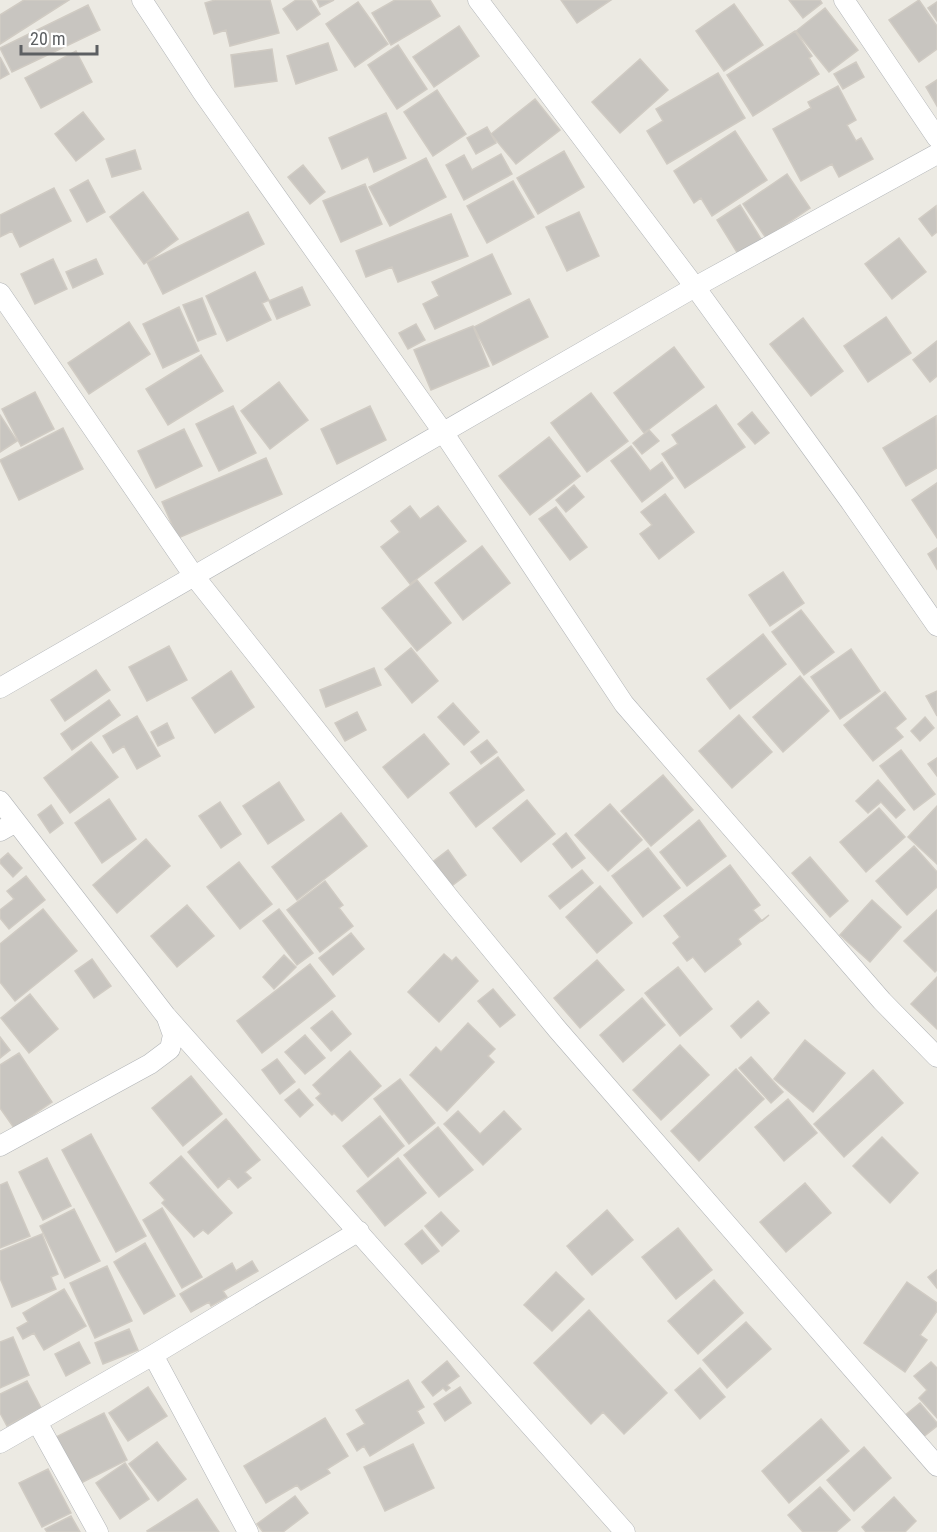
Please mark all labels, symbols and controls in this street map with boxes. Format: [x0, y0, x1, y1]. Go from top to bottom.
scale bar [21, 18, 98, 56]
text: 20 m [30, 28, 65, 49]

